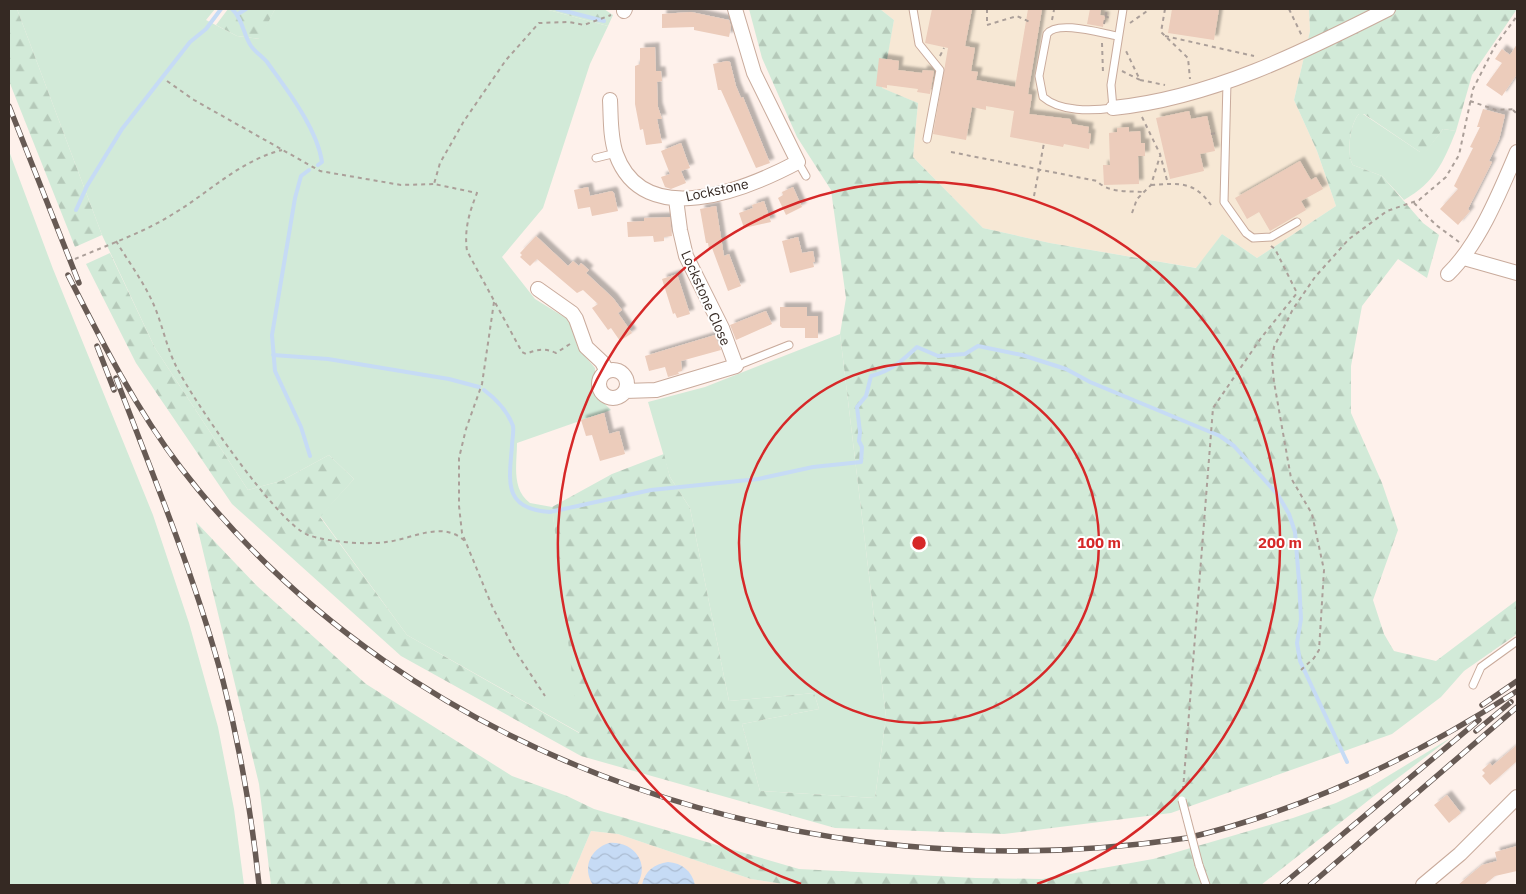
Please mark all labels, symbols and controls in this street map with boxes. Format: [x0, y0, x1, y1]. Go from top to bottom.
street label: Lockstone [684, 174, 750, 205]
street label: Lockstone Close [677, 248, 735, 349]
text: 100 m [1077, 533, 1121, 552]
text: 200 m [1258, 533, 1302, 552]
centre of rings [910, 534, 928, 552]

